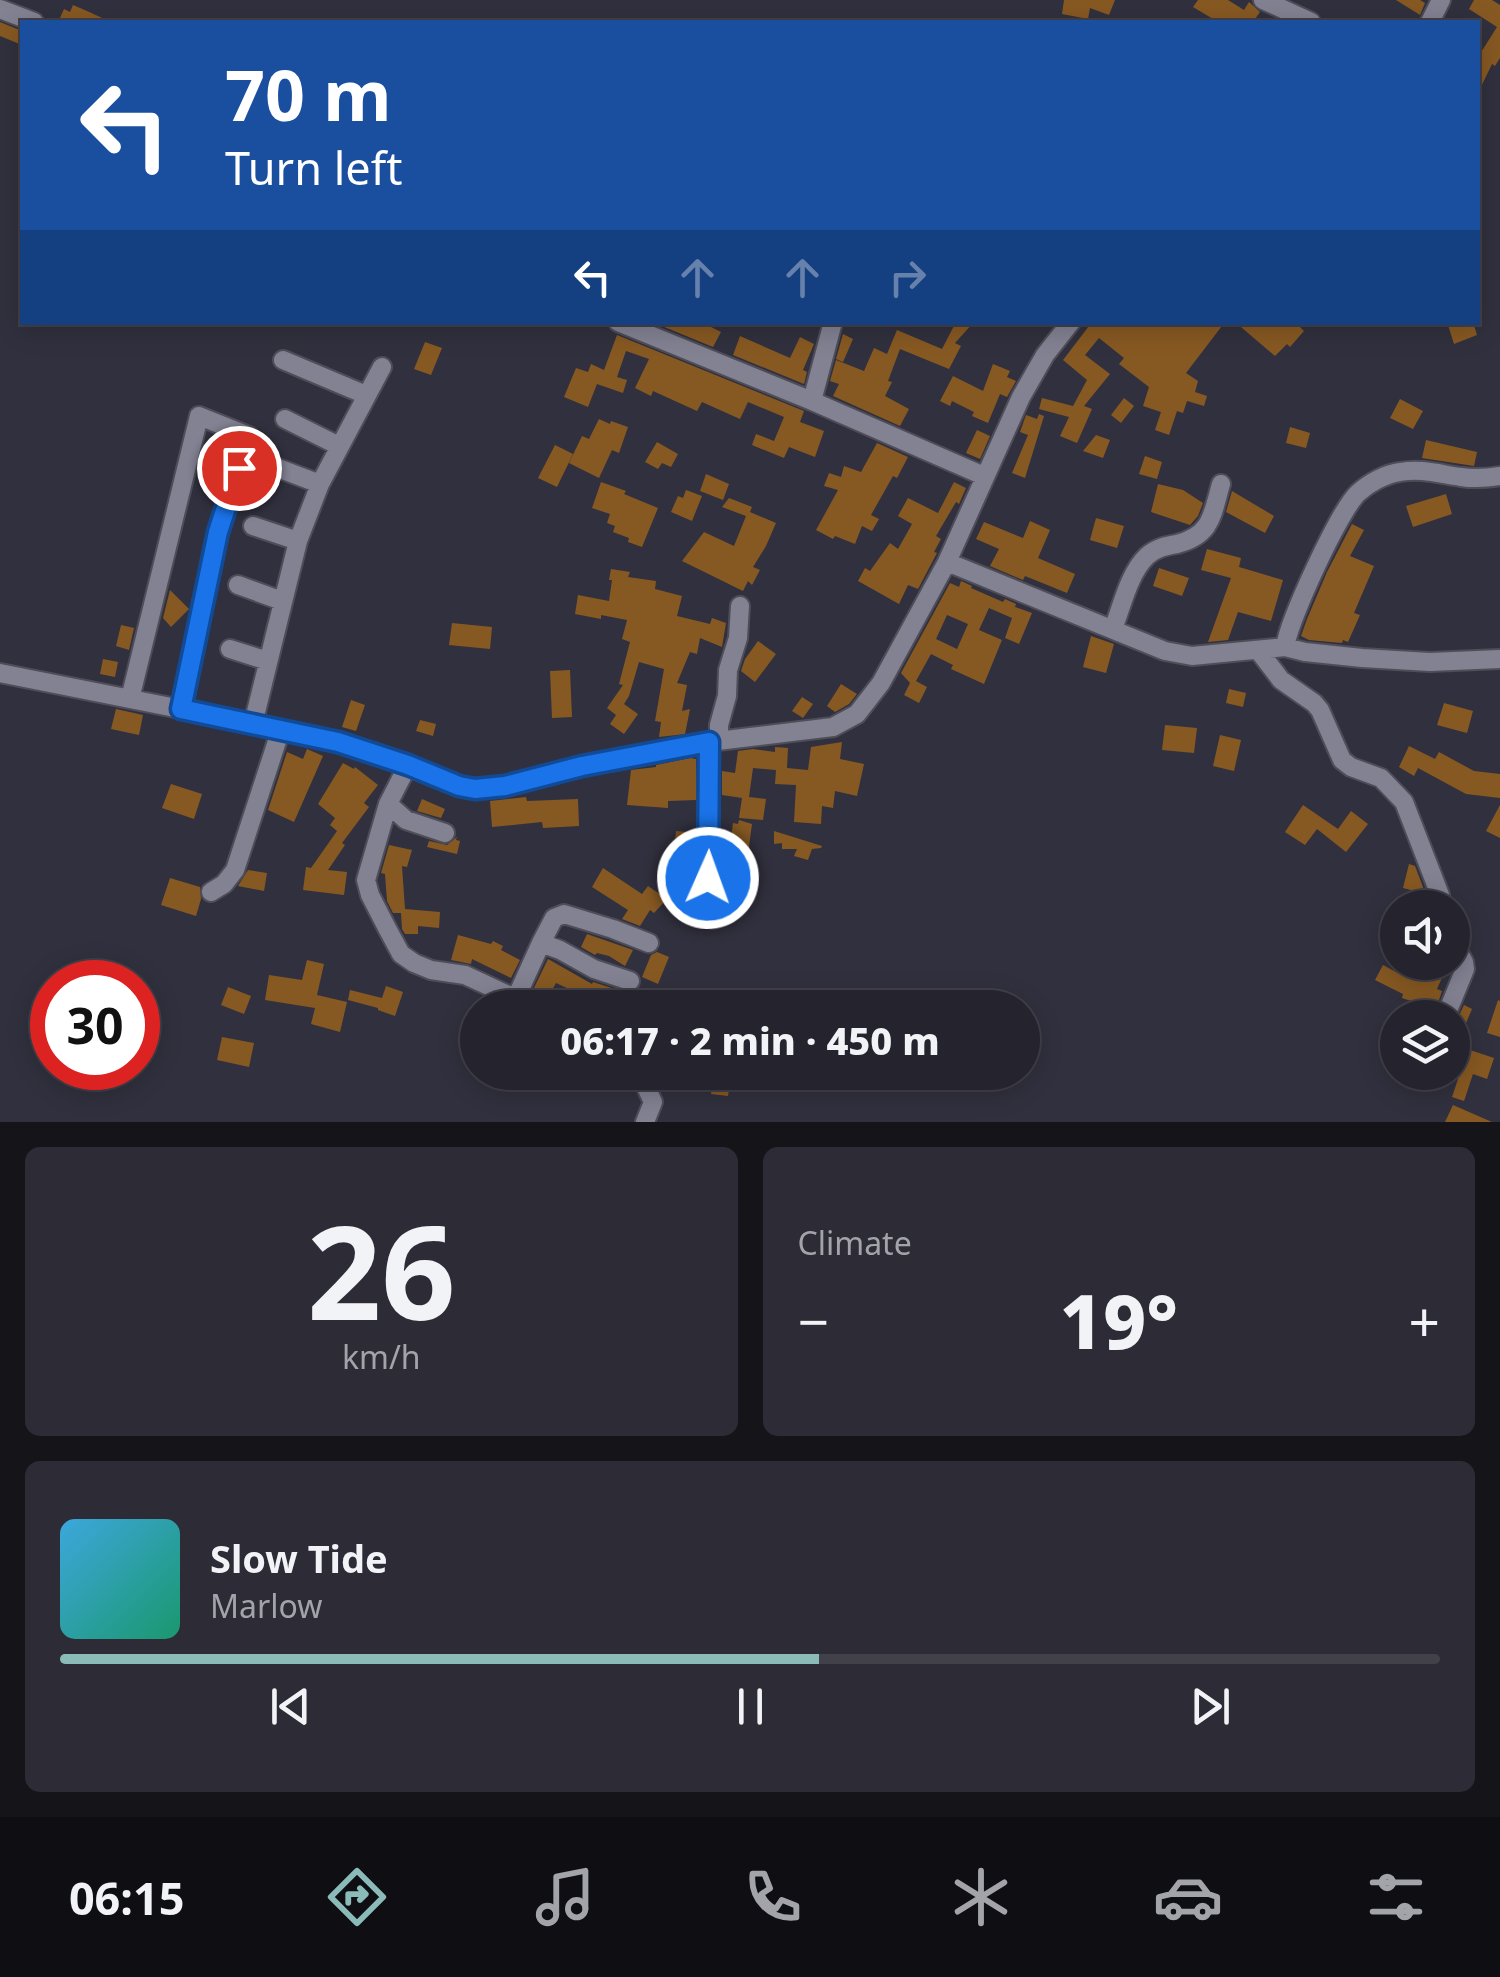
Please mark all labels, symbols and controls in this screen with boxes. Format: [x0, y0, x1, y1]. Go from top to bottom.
text: 70 m [225, 46, 392, 142]
icon: left [60, 60, 190, 190]
text: Turn left [225, 137, 402, 198]
icon: left [565, 250, 620, 305]
icon: ahead [670, 250, 725, 305]
icon: ahead [775, 250, 830, 305]
icon: right [880, 250, 935, 305]
pin [197, 426, 282, 511]
icon: arrive [212, 441, 267, 496]
position arrow [656, 826, 760, 930]
map controls [1380, 890, 1470, 1090]
button: sound [1380, 890, 1470, 980]
speed limit sign: 30 [30, 960, 160, 1090]
button: layers [1380, 1000, 1470, 1090]
text: 06:17 · 2 min · 450 m [560, 1014, 940, 1066]
text: 26 [307, 1181, 456, 1358]
text: Climate [798, 1221, 912, 1264]
text: 19° [1060, 1269, 1178, 1371]
text: − [798, 1283, 829, 1358]
text: + [1409, 1283, 1440, 1358]
text: km/h [342, 1335, 421, 1378]
text: Slow Tide [210, 1532, 388, 1584]
text: Marlow [210, 1584, 322, 1627]
icon: previous [263, 1679, 318, 1734]
icon: pause [723, 1679, 778, 1734]
icon: next [1183, 1679, 1238, 1734]
icon: directions [322, 1862, 392, 1932]
icon: music [530, 1862, 600, 1932]
icon: phone [738, 1862, 808, 1932]
icon: climate [946, 1862, 1016, 1932]
icon: car [1153, 1862, 1223, 1932]
icon: filters [1361, 1862, 1431, 1932]
text: 06:15 [69, 1867, 184, 1928]

